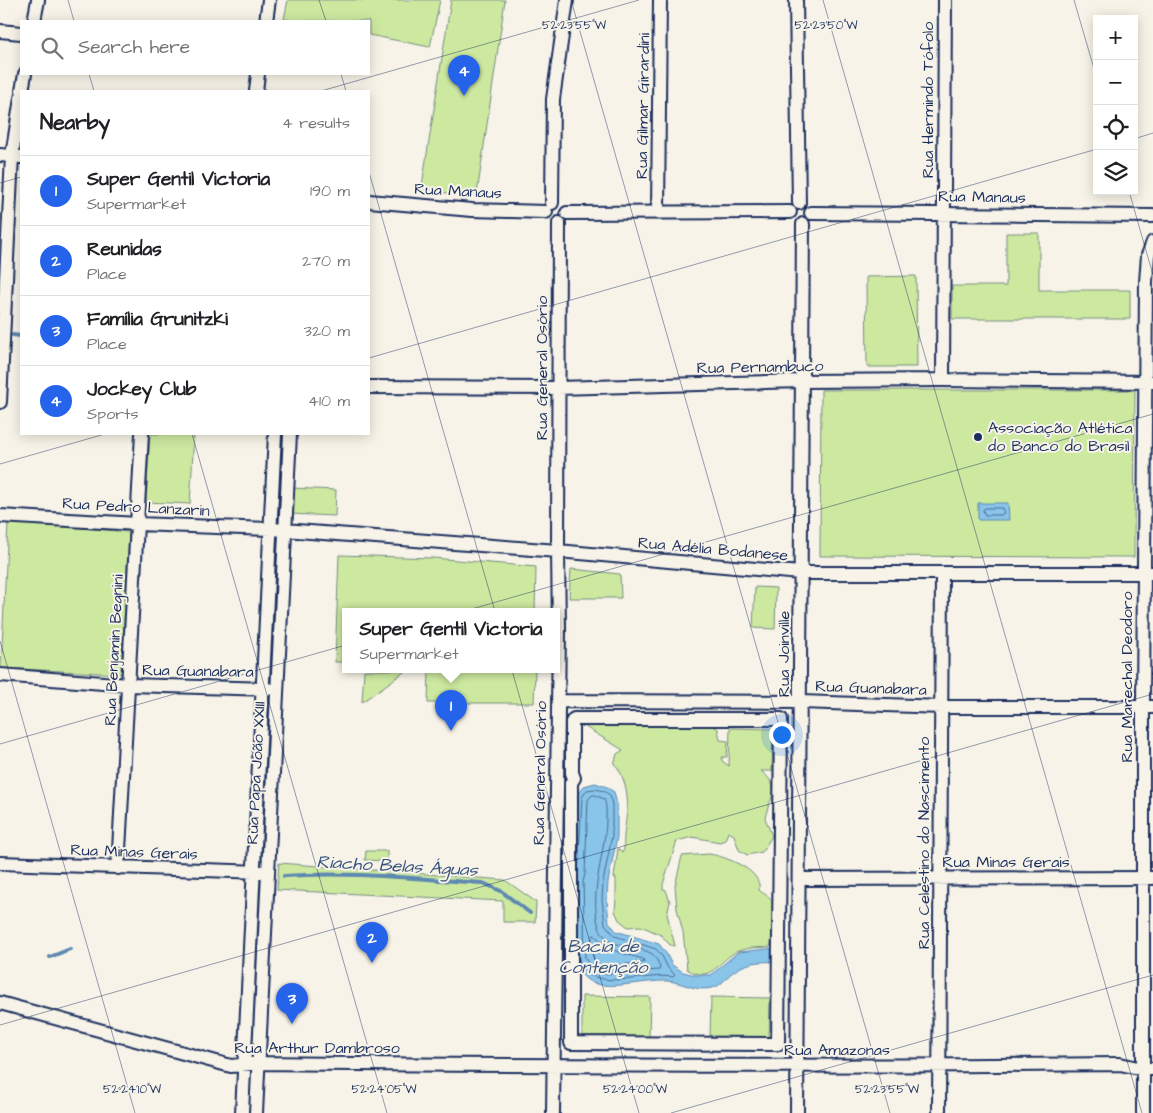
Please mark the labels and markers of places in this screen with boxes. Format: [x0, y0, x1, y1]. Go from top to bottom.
pin: 4 [448, 55, 480, 96]
place label: Associação Atlética do Banco do Brasil [988, 417, 1133, 457]
marker: Associação Atlética do Banco do Brasil [972, 431, 984, 443]
pin: 1 [435, 690, 467, 731]
pin: 2 [356, 922, 388, 963]
pin: 3 [276, 983, 308, 1024]

